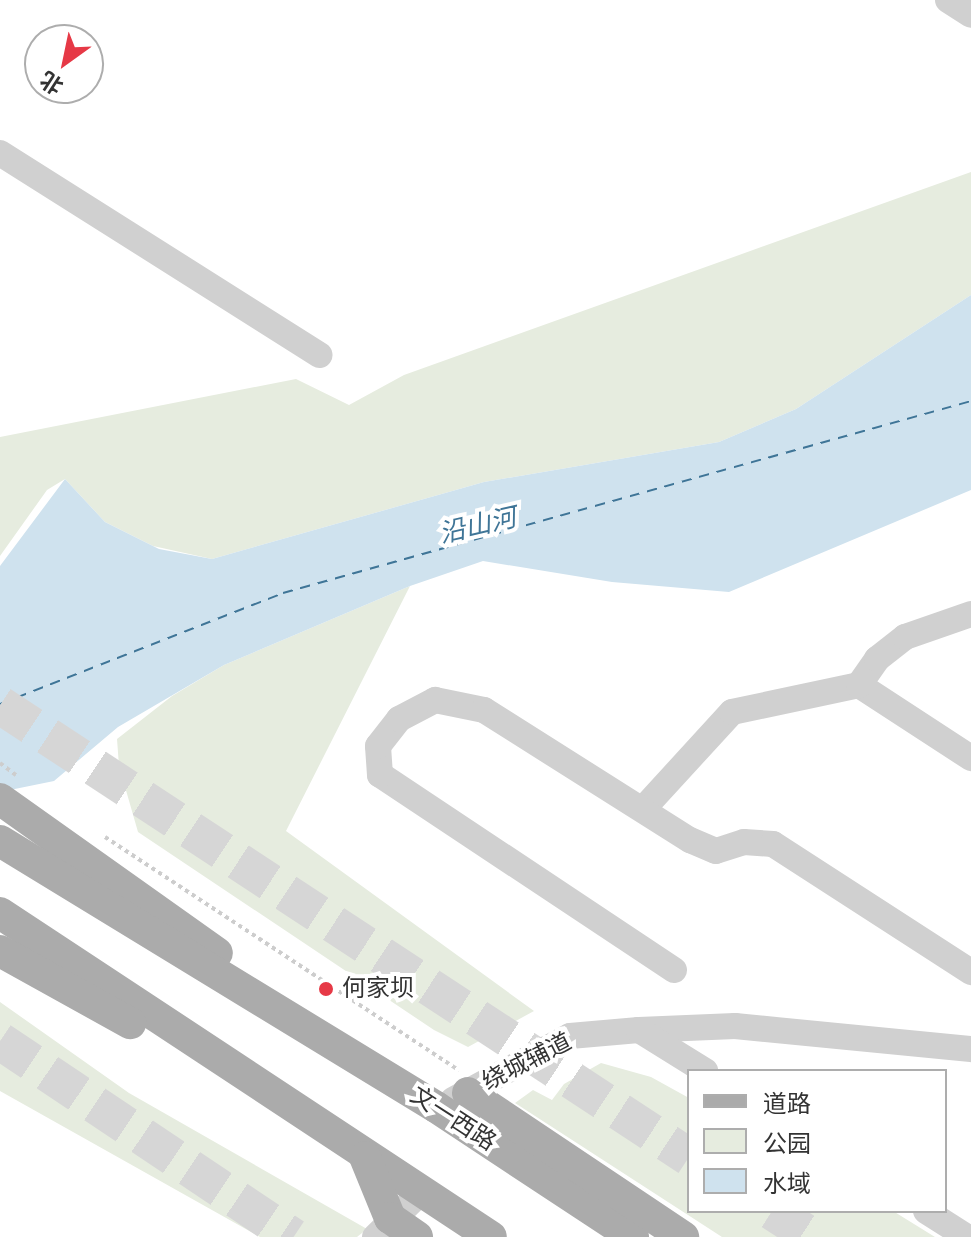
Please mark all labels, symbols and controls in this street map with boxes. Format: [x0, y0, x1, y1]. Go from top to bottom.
north arrow [24, 24, 104, 104]
text: 北 [35, 66, 68, 100]
water label: 沿山河 [436, 503, 520, 551]
place label: 何家坝 [342, 975, 414, 1003]
marker: 何家坝 [317, 980, 335, 998]
street label: 绕城辅道 [478, 1027, 576, 1097]
legend [687, 1069, 947, 1213]
street label: 文一西路 [405, 1081, 501, 1157]
text: 道路 [763, 1089, 811, 1119]
text: 公园 [763, 1129, 811, 1159]
text: 水域 [763, 1169, 811, 1199]

